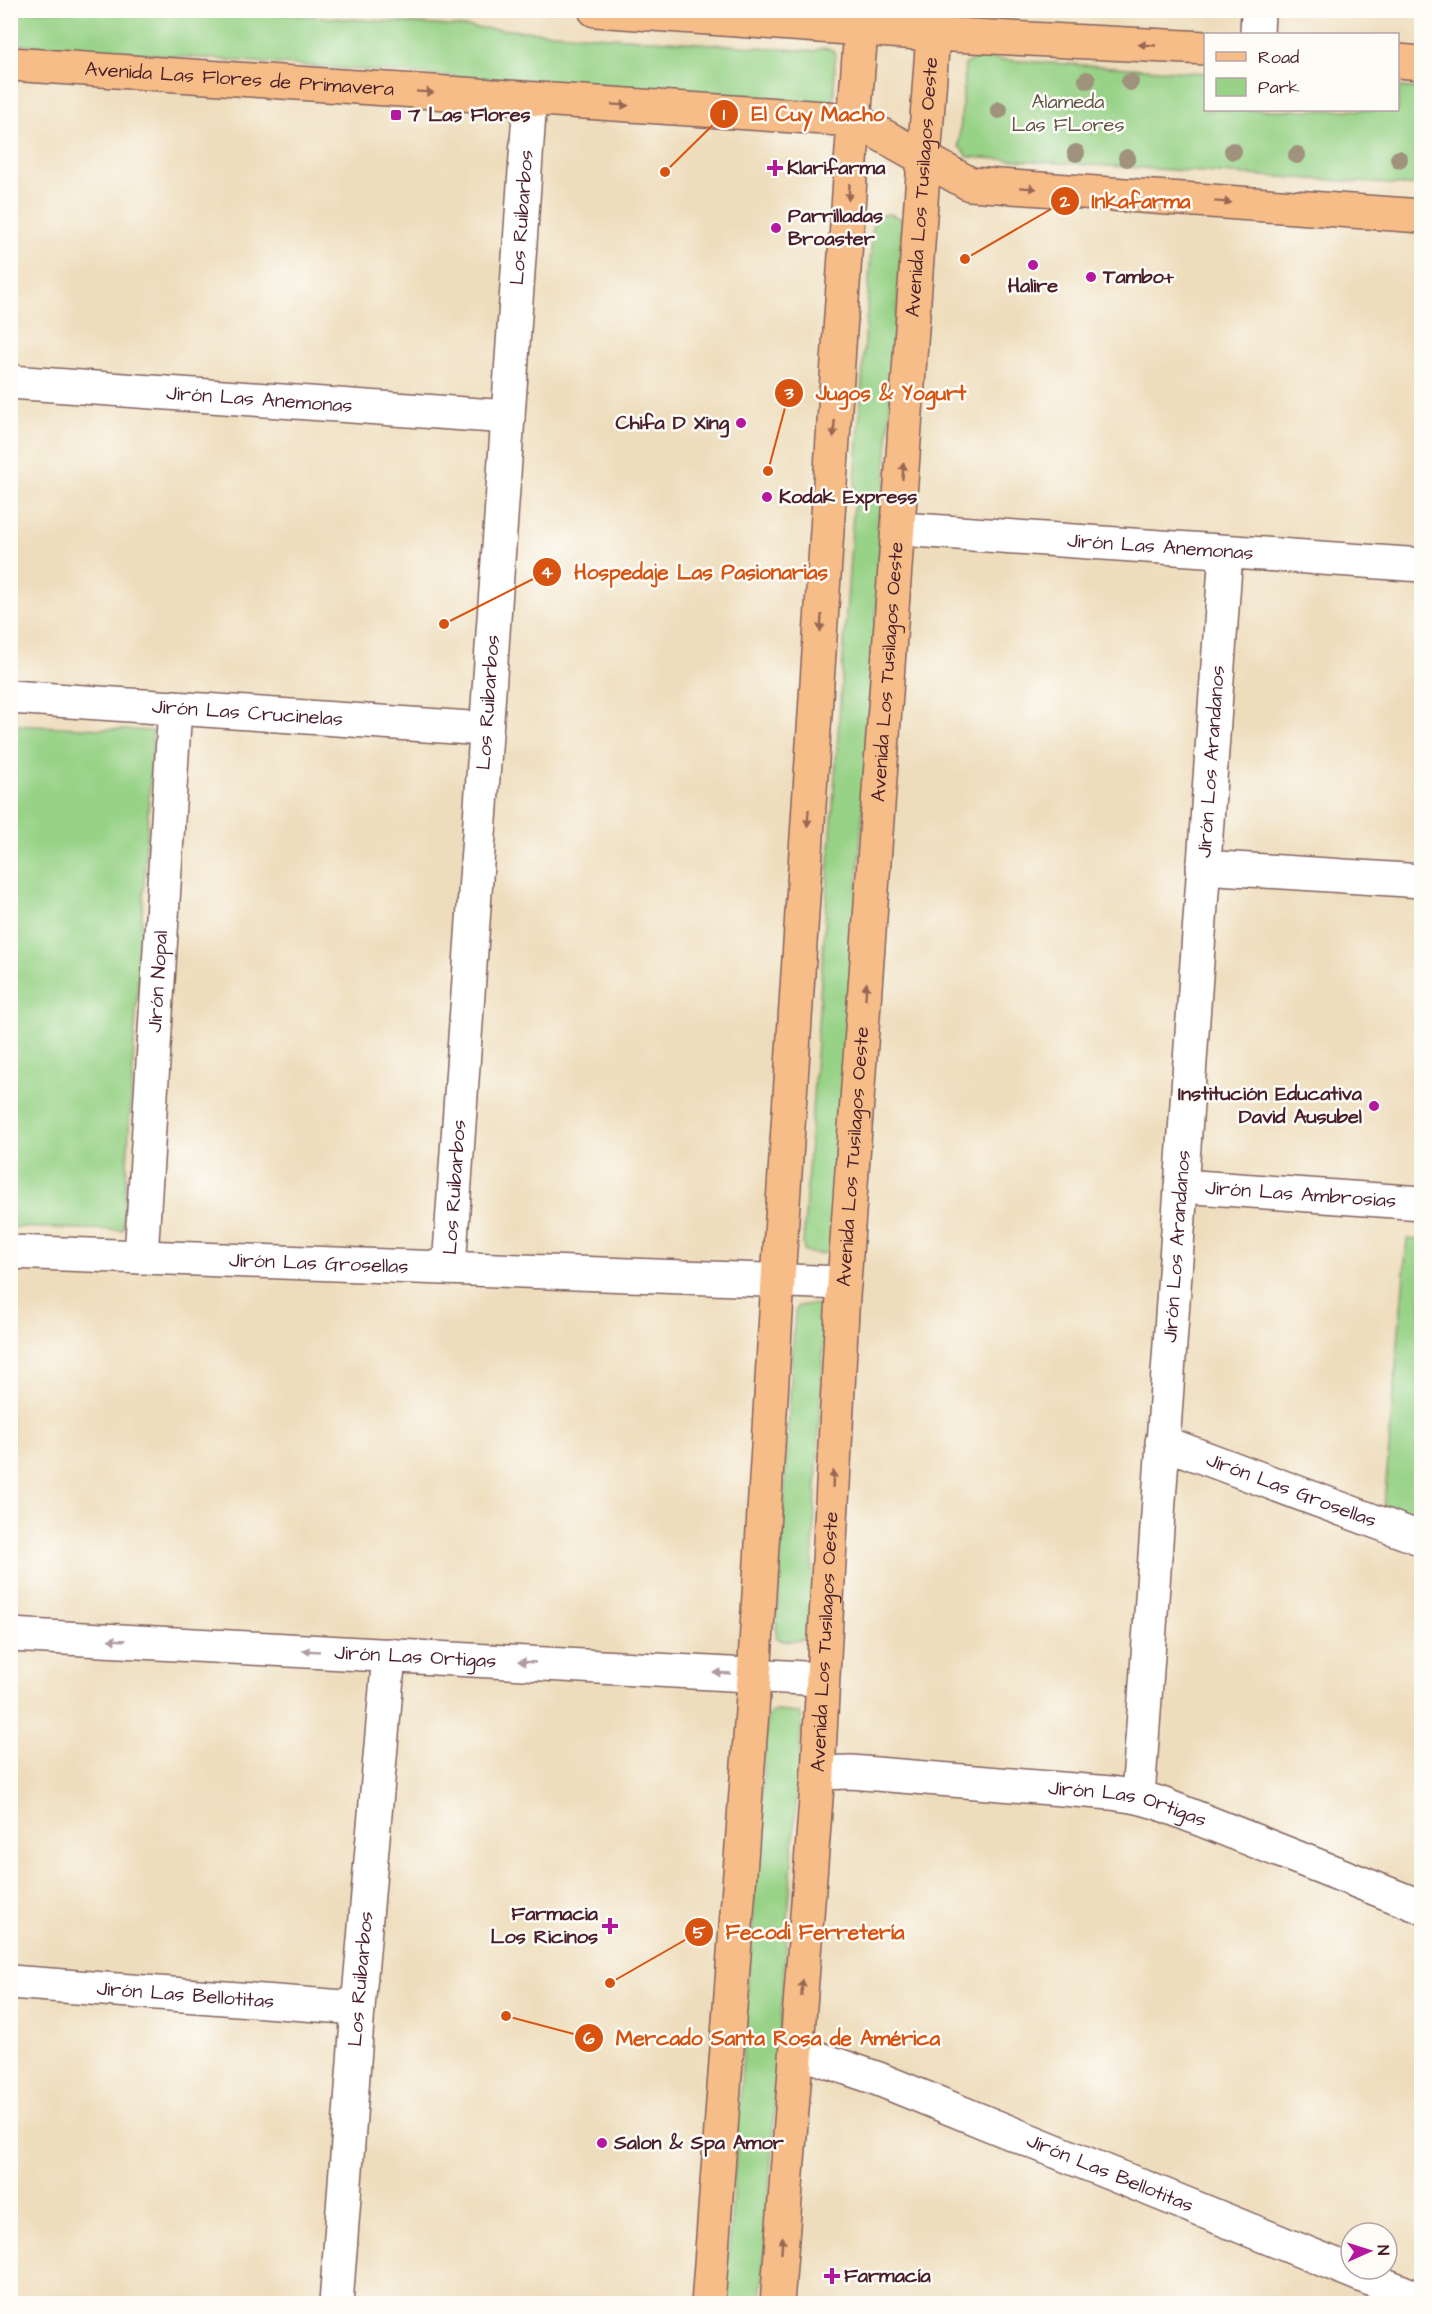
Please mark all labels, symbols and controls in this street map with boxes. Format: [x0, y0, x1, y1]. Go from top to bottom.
legend [1204, 33, 1399, 111]
one-way arrow [1138, 41, 1157, 50]
text: Road [1258, 45, 1299, 70]
street label: Avenida Las Flores de Primavera [84, 55, 395, 103]
street label: Avenida Los Tusilagos Oeste [899, 56, 945, 318]
text: Park [1258, 75, 1300, 100]
one-way arrow [416, 88, 435, 97]
park label: Alameda Las FLores [1012, 88, 1124, 139]
callout: El Cuy Macho [709, 95, 896, 134]
text: El Cuy Macho [751, 100, 885, 132]
place label: 7 Las Flores [407, 101, 531, 129]
one-way arrow [610, 101, 629, 110]
text: 1 [723, 102, 726, 127]
marker: 7 Las Flores [389, 108, 403, 122]
street label: Los Ruibarbos [503, 149, 540, 286]
place label: Klarifarma [787, 154, 886, 182]
marker: Klarifarma [768, 161, 782, 175]
callout: Inkafarma [1050, 182, 1203, 221]
one-way arrow [845, 183, 854, 202]
one-way arrow [1019, 183, 1038, 193]
text: Inkafarma [1091, 187, 1191, 216]
text: 2 [1059, 189, 1071, 214]
one-way arrow [1213, 197, 1232, 207]
place label: Parrilladas Broaster [788, 202, 883, 253]
marker: Parrilladas Broaster [769, 221, 783, 235]
marker: Halire [1026, 258, 1040, 272]
place label: Tambo+ [1102, 263, 1175, 291]
marker: Tambo+ [1084, 270, 1098, 284]
place label: Halire [1008, 272, 1058, 300]
callout: Jugos & Yogurt [774, 373, 979, 412]
street label: Jirón Las Anemonas [165, 379, 354, 420]
text: Jugos & Yogurt [815, 379, 967, 410]
text: 3 [783, 381, 794, 406]
place label: Chifa D Xing [616, 409, 730, 438]
marker: Chifa D Xing [734, 416, 748, 430]
one-way arrow [829, 419, 838, 438]
one-way arrow [899, 461, 908, 480]
place label: Kodak Express [779, 483, 917, 511]
marker: Kodak Express [760, 490, 774, 504]
street label: Jirón Las Anemonas [1066, 527, 1254, 567]
street label: Avenida Los Tusilagos Oeste [864, 541, 911, 803]
callout: Hospedaje Las Pasionarias [532, 552, 840, 591]
text: Hospedaje Las Pasionarias [574, 558, 828, 588]
text: 4 [541, 560, 554, 585]
one-way arrow [816, 614, 825, 633]
street label: Los Ruibarbos [470, 634, 507, 771]
street label: Jirón Los Arandanos [1190, 664, 1232, 859]
street label: Jirón Las Crucinelas [151, 693, 344, 733]
one-way arrow [803, 808, 813, 827]
street label: Jirón Nopal [141, 930, 175, 1033]
one-way arrow [861, 982, 870, 1001]
street label: Avenida Los Tusilagos Oeste [830, 1025, 876, 1288]
place label: Institución Educativa David Ausubel [1178, 1080, 1363, 1131]
marker: Institución Educativa David Ausubel [1367, 1099, 1381, 1113]
street label: Los Ruibarbos [436, 1119, 473, 1256]
street label: Jirón Los Arandanos [1156, 1149, 1198, 1344]
street label: Jirón Las Ambrosias [1204, 1174, 1397, 1215]
street label: Jirón Las Grosellas [229, 1246, 409, 1281]
street label: Jirón Las Grosellas [1202, 1446, 1380, 1535]
one-way arrow [829, 1469, 838, 1488]
street label: Avenida Los Tusilagos Oeste [804, 1511, 846, 1773]
one-way arrow [107, 1636, 126, 1645]
street label: Jirón Las Ortigas [334, 1639, 497, 1675]
one-way arrow [302, 1646, 321, 1655]
one-way arrow [518, 1658, 537, 1667]
one-way arrow [712, 1669, 731, 1678]
street label: Jirón Las Ortigas [1047, 1774, 1211, 1834]
place label: Farmacia Los Ricinos [491, 1900, 599, 1951]
street label: Los Ruibarbos [341, 1910, 380, 2048]
callout: Fecodi Ferretería [684, 1913, 917, 1952]
text: Fecodi Ferretería [725, 1918, 905, 1947]
marker: Farmacia Los Ricinos [603, 1919, 617, 1933]
text: 5 [693, 1920, 706, 1945]
street label: Jirón Las Bellotitas [96, 1975, 275, 2016]
one-way arrow [797, 1978, 806, 1997]
callout: Mercado Santa Rosa de América [574, 2018, 952, 2057]
text: Mercado Santa Rosa de América [616, 2024, 941, 2053]
text: 6 [583, 2026, 595, 2051]
street label: Jirón Las Bellotitas [1022, 2127, 1198, 2220]
place label: Salon & Spa Amor [613, 2129, 785, 2157]
marker: Salon & Spa Amor [595, 2136, 609, 2150]
north arrow [1339, 2221, 1399, 2281]
one-way arrow [777, 2236, 787, 2255]
text: N [1372, 2245, 1394, 2256]
place label: Farmacía [844, 2262, 931, 2290]
marker: Farmacía [825, 2269, 839, 2283]

